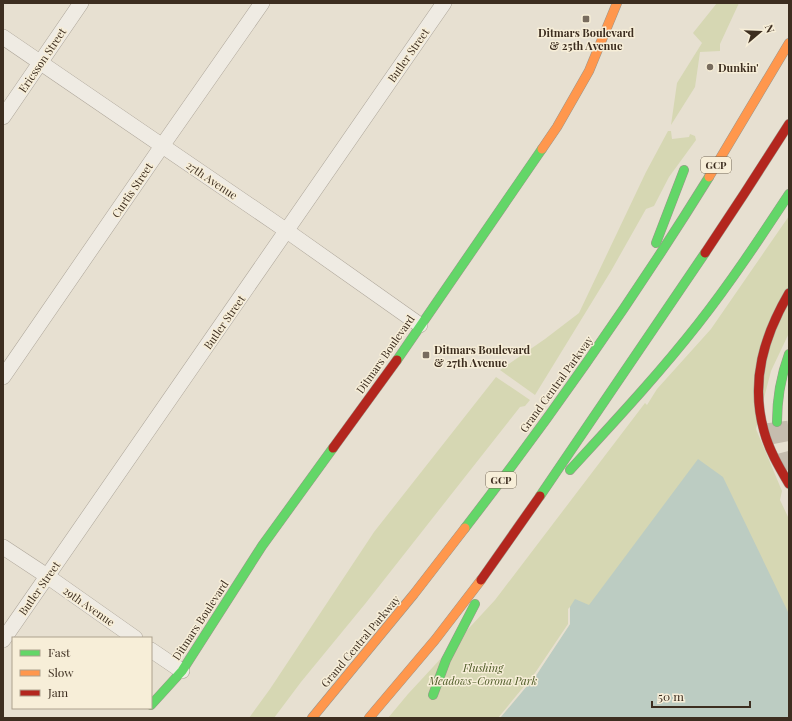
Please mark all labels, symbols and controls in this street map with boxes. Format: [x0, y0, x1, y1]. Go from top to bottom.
north arrow [740, 12, 780, 52]
marker: Ditmars Boulevard & 25th Avenue [581, 14, 591, 24]
text: N [762, 22, 778, 35]
street label: Ericsson Street [15, 25, 69, 95]
street label: Butler Street [384, 25, 432, 85]
place label: Ditmars Boulevard & 25th Avenue [538, 25, 634, 53]
place label: Dunkin' [718, 60, 759, 75]
marker: Dunkin' [705, 62, 715, 72]
street label: 27th Avenue [183, 157, 241, 203]
road number: GCP [701, 157, 731, 173]
street label: Curtis Street [108, 160, 156, 220]
street label: Butler Street [200, 292, 248, 352]
street label: Ditmars Boulevard [352, 311, 418, 396]
street label: Grand Central Parkway [516, 332, 596, 435]
place label: Ditmars Boulevard & 27th Avenue [434, 342, 530, 370]
marker: Ditmars Boulevard & 27th Avenue [421, 350, 431, 360]
road number: GCP [486, 472, 516, 488]
street label: Butler Street [15, 558, 63, 618]
street label: Ditmars Boulevard [169, 577, 232, 663]
street label: 29th Avenue [60, 583, 118, 630]
street label: Grand Central Parkway [317, 592, 403, 690]
legend [12, 637, 152, 709]
text: Fast [48, 644, 71, 660]
park label: Flushing Meadows-Corona Park [428, 660, 537, 688]
text: Slow [48, 664, 74, 680]
scale bar [652, 683, 750, 709]
text: Jam [47, 684, 69, 700]
text: 50 m [658, 688, 684, 704]

